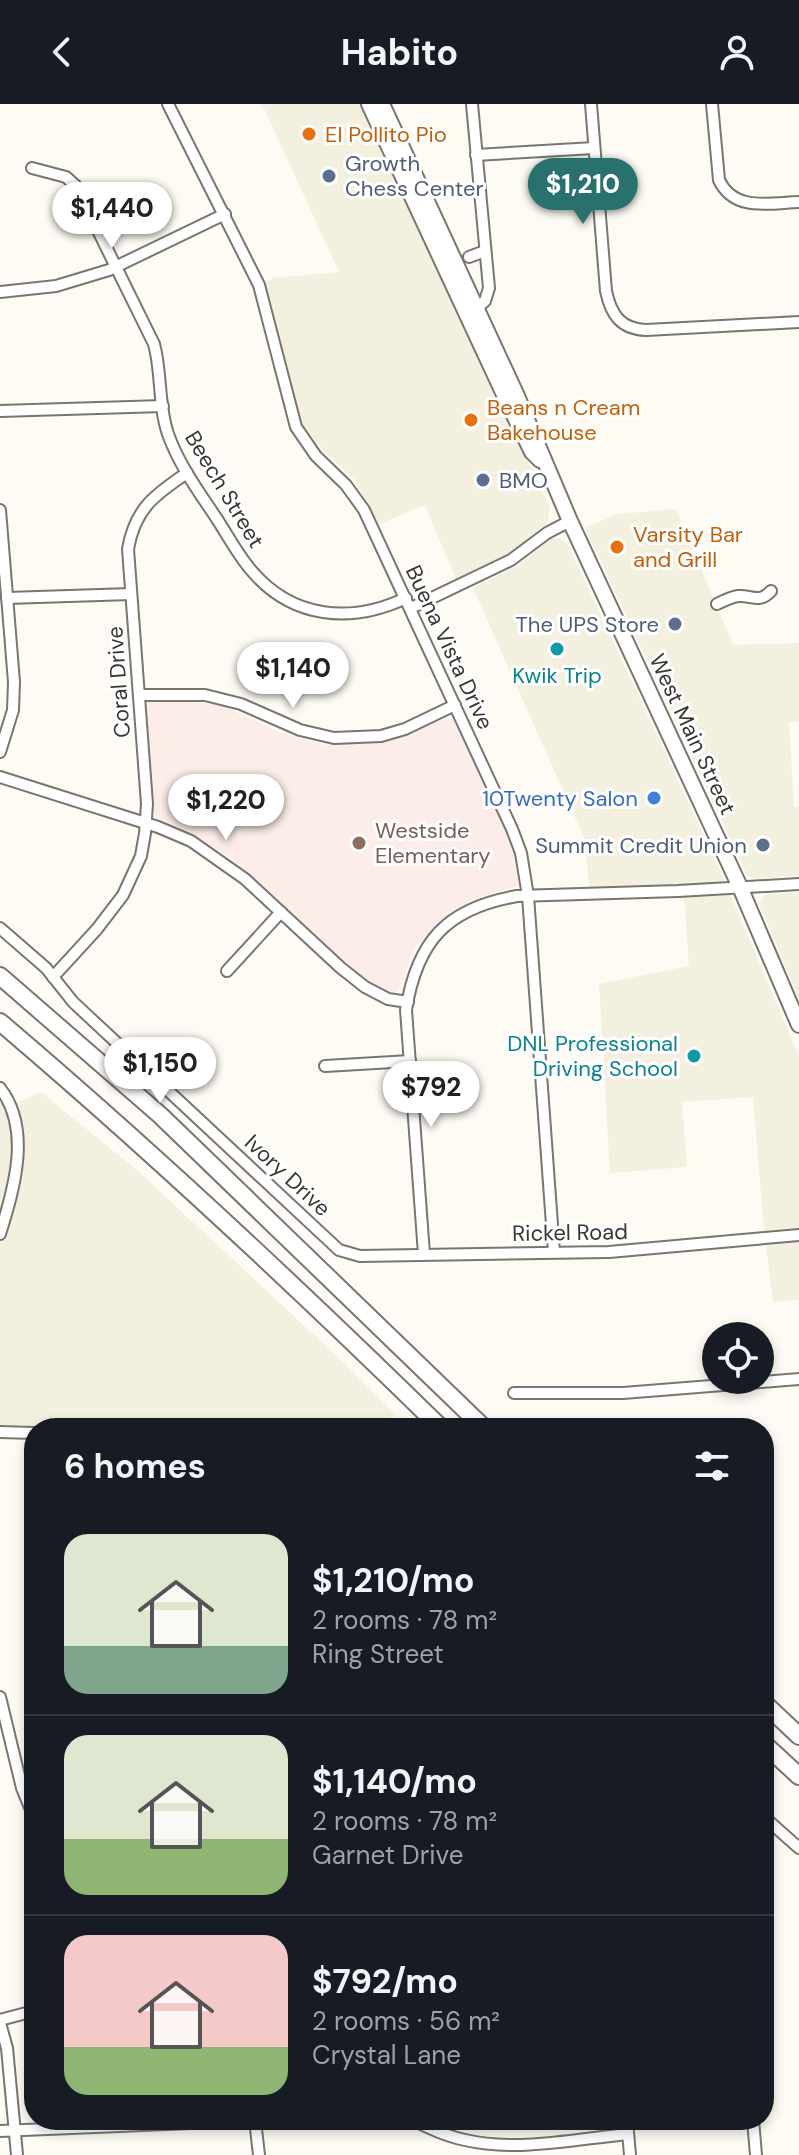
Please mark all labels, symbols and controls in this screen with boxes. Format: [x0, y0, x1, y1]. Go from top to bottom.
text: Habito [341, 29, 458, 76]
icon: back [40, 30, 84, 74]
icon: person [715, 30, 759, 74]
place label: El Pollito Pio [325, 120, 447, 149]
marker: El Pollito Pio [300, 125, 318, 143]
place label: Growth Chess Center [345, 149, 484, 203]
pin: $1,210 [518, 158, 648, 226]
marker: Growth Chess Center [320, 167, 338, 185]
text: $1,210 [546, 167, 620, 201]
pin: $1,440 [47, 182, 177, 250]
text: $1,440 [70, 191, 154, 225]
place label: Beans n Cream Bakehouse [487, 393, 640, 447]
marker: Beans n Cream Bakehouse [462, 411, 480, 429]
street label: Beech Street [178, 425, 271, 553]
place label: BMO [499, 466, 548, 495]
marker: BMO [474, 471, 492, 489]
place label: Varsity Bar and Grill [633, 520, 743, 574]
marker: Varsity Bar and Grill [608, 538, 626, 556]
street label: Buena Vista Drive [399, 560, 500, 734]
place label: The UPS Store [516, 610, 659, 639]
marker: The UPS Store [666, 615, 684, 633]
street label: Coral Drive [100, 625, 137, 739]
marker: Kwik Trip [548, 640, 566, 658]
pin: $1,140 [228, 642, 358, 710]
street label: West Main Street [643, 649, 743, 819]
text: $1,140 [255, 651, 331, 685]
place label: Kwik Trip [512, 661, 602, 690]
pin: $1,220 [161, 774, 291, 842]
text: $1,220 [186, 783, 266, 817]
place label: 10Twenty Salon [482, 784, 638, 813]
marker: 10Twenty Salon [645, 789, 663, 807]
place label: Westside Elementary [375, 816, 491, 870]
place label: Summit Credit Union [535, 831, 747, 860]
marker: Westside Elementary [350, 834, 368, 852]
marker: Summit Credit Union [754, 836, 772, 854]
place label: DNL Professional Driving School [507, 1029, 678, 1083]
pin: $1,150 [95, 1037, 225, 1105]
text: $1,150 [122, 1046, 198, 1080]
marker: DNL Professional Driving School [685, 1047, 703, 1065]
pin: $792 [384, 1061, 478, 1129]
text: $792 [401, 1070, 461, 1104]
street label: Ivory Drive [238, 1128, 337, 1223]
street label: Rickel Road [512, 1217, 628, 1248]
map controls [702, 1322, 774, 1394]
button: locate [702, 1322, 774, 1394]
text: 6 homes [64, 1444, 206, 1489]
icon: filters [690, 1444, 734, 1488]
text: $1,210/mo [312, 1558, 474, 1603]
icon: home [128, 1566, 224, 1662]
text: 2 rooms · 78 m² [312, 1603, 497, 1637]
text: Ring Street [312, 1637, 444, 1671]
text: $1,140/mo [312, 1759, 477, 1804]
icon: home [128, 1767, 224, 1863]
text: 2 rooms · 78 m² [312, 1804, 497, 1838]
text: Garnet Drive [312, 1838, 463, 1872]
text: $792/mo [312, 1959, 458, 2004]
icon: home [128, 1967, 224, 2063]
text: 2 rooms · 56 m² [312, 2004, 500, 2038]
text: Crystal Lane [312, 2038, 461, 2072]

